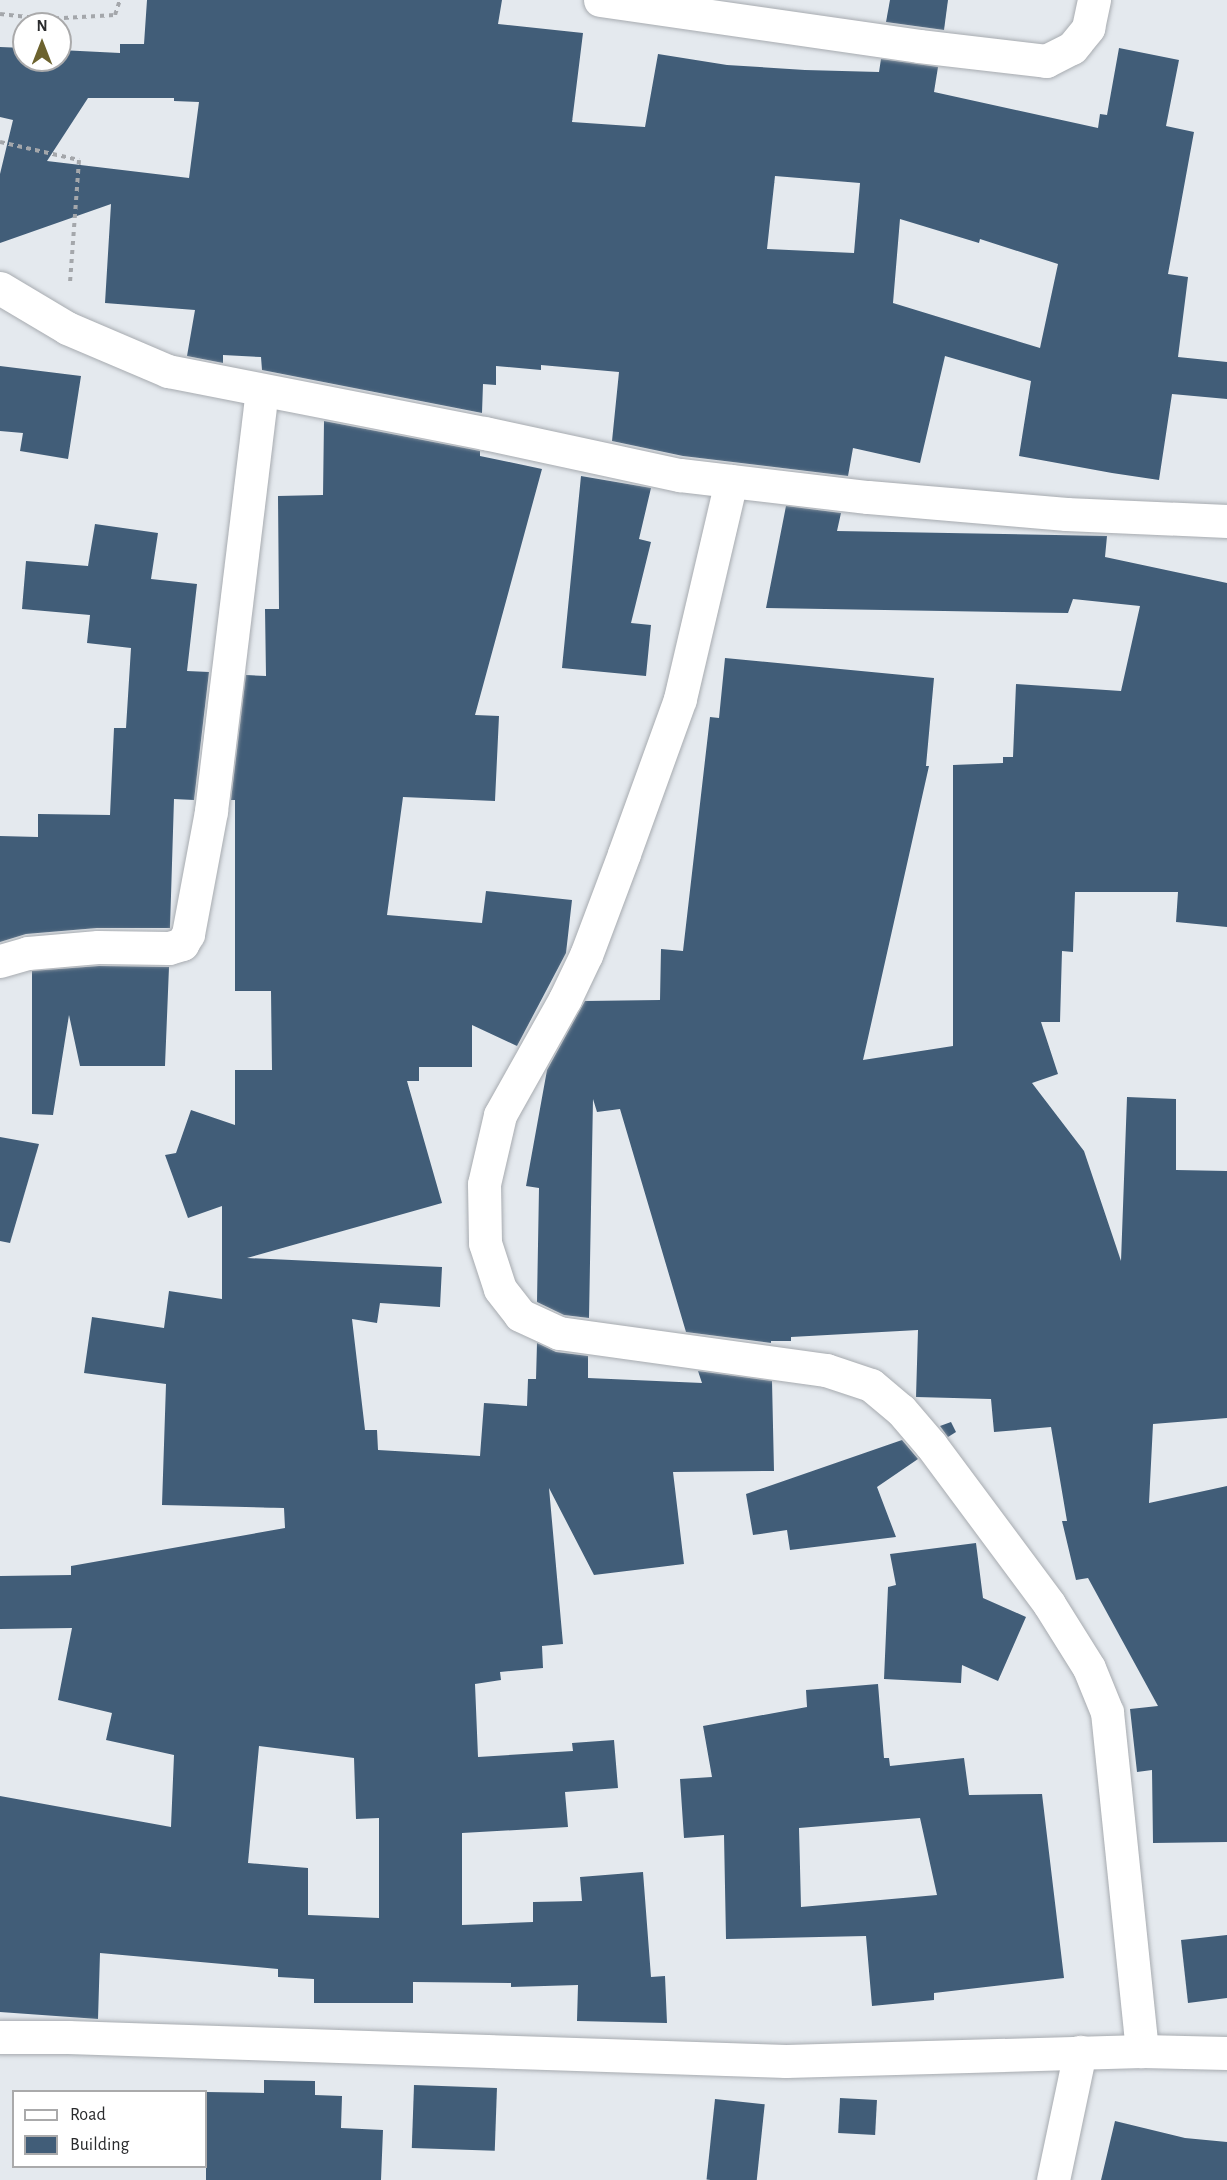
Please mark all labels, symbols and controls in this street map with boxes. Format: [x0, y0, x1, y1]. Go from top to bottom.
north arrow [12, 12, 72, 72]
text: N [36, 18, 48, 34]
legend [12, 2090, 207, 2168]
text: Road [70, 2106, 106, 2124]
text: Building [70, 2136, 129, 2154]

